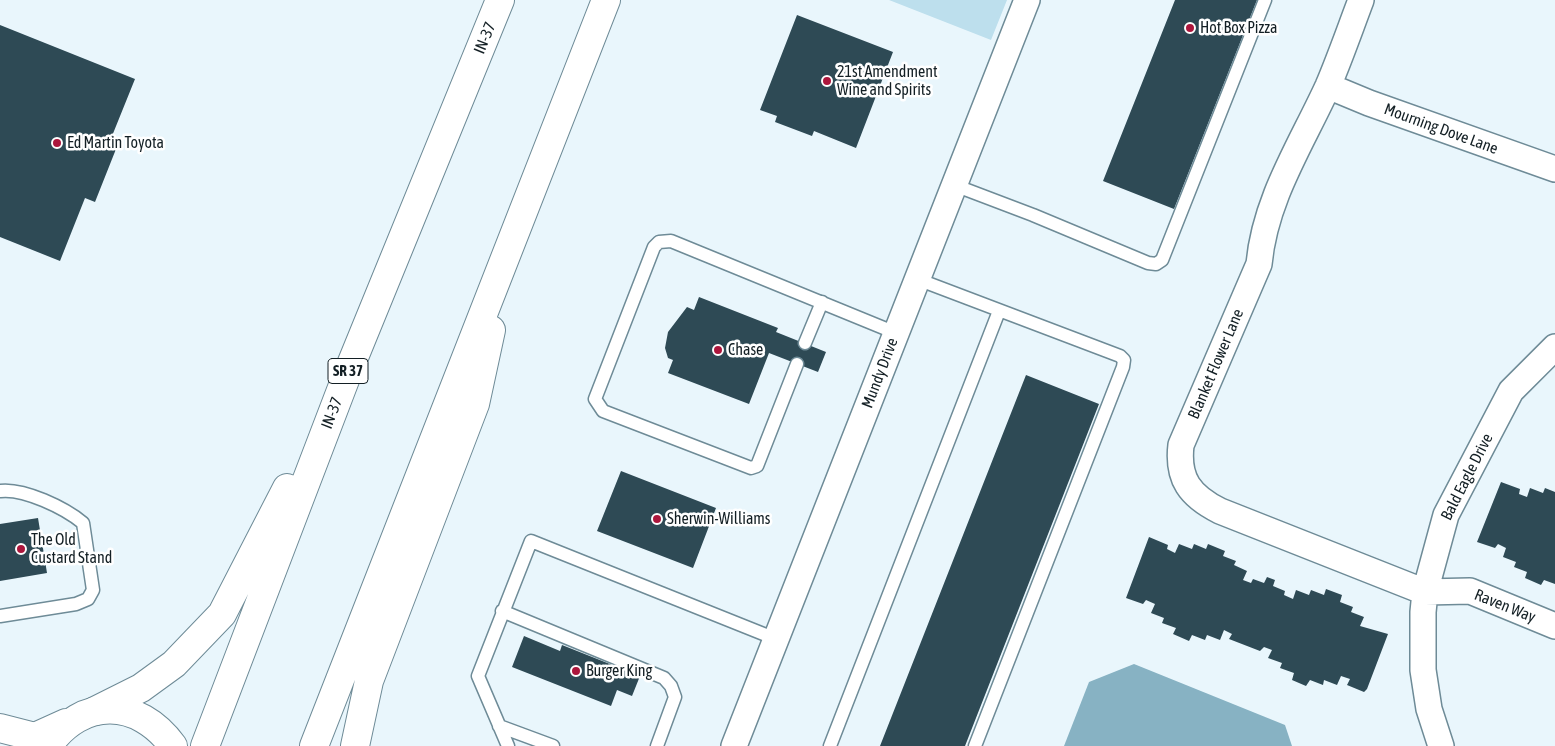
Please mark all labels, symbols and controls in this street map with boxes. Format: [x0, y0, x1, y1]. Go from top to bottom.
place label: Hot Box Pizza [1200, 18, 1277, 38]
street label: IN-37 [470, 19, 500, 57]
marker: Hot Box Pizza [1184, 22, 1196, 34]
place label: 21st Amendment Wine and Spirits [837, 62, 938, 100]
marker: 21st Amendment Wine and Spirits [821, 75, 833, 87]
street label: Mourning Dove Lane [1381, 99, 1501, 159]
place label: Ed Martin Toyota [67, 133, 164, 153]
marker: Ed Martin Toyota [51, 137, 63, 149]
street label: Blanket Flower Lane [1184, 306, 1248, 422]
street label: Mundy Drive [858, 335, 902, 411]
place label: Chase [728, 340, 763, 360]
marker: Chase [712, 344, 724, 356]
road number: SR 37 [328, 358, 368, 384]
street label: IN-37 [317, 394, 347, 432]
street label: Bald Eagle Drive [1437, 430, 1497, 524]
place label: Sherwin-Williams [667, 509, 771, 529]
marker: Sherwin-Williams [651, 513, 663, 525]
place label: The Old Custard Stand [31, 530, 112, 568]
marker: The Old Custard Stand [15, 543, 27, 555]
street label: Raven Way [1472, 585, 1538, 627]
place label: Burger King [586, 661, 652, 681]
marker: Burger King [570, 665, 582, 677]

